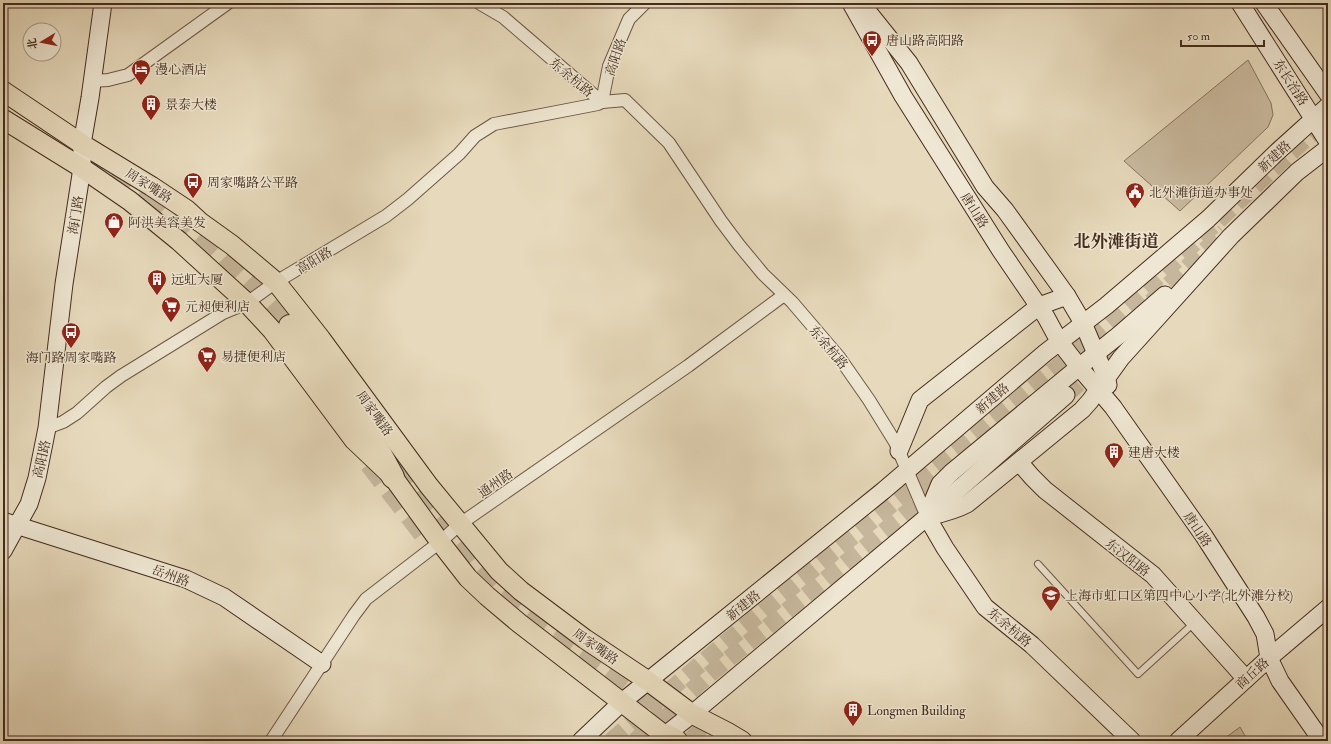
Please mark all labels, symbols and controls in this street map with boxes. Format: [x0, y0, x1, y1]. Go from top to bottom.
north arrow [22, 22, 62, 62]
scale bar [1181, 22, 1264, 48]
bus stop icon: 唐山路高阳路 [861, 29, 883, 57]
text: 50 m [1187, 29, 1211, 44]
place label: 唐山路高阳路 [886, 33, 964, 49]
street label: 高阳路 [602, 36, 630, 78]
text: 北 [25, 37, 40, 50]
street label: 东余杭路 [546, 55, 596, 101]
street label: 东长治路 [1269, 56, 1311, 109]
hotel icon: 漫心酒店 [130, 58, 152, 86]
place label: 漫心酒店 [155, 62, 207, 78]
building icon: 景泰大楼 [140, 93, 162, 121]
place label: 景泰大楼 [165, 97, 217, 113]
street label: 新建路 [1255, 138, 1294, 176]
street label: 周家嘴路 [122, 165, 175, 206]
bus stop icon: 周家嘴路公平路 [182, 171, 204, 199]
place label: 周家嘴路公平路 [207, 175, 298, 191]
public building icon: 北外滩街道办事处 [1124, 181, 1146, 209]
place label: 北外滩街道办事处 [1149, 185, 1253, 201]
street label: 唐山路 [957, 190, 991, 231]
street label: 海门路 [65, 195, 87, 236]
shop icon: 阿洪美容美发 [103, 211, 125, 239]
place label: 阿洪美容美发 [128, 215, 206, 231]
district label: 北外滩街道 [1074, 231, 1159, 252]
street label: 高阳路 [294, 244, 335, 278]
building icon: 远虹大厦 [146, 268, 168, 296]
place label: 远虹大厦 [171, 272, 223, 288]
supermarket icon: 元昶便利店 [160, 295, 182, 323]
place label: 元昶便利店 [185, 299, 250, 315]
bus stop icon: 海门路周家嘴路 [60, 321, 82, 349]
street label: 东余杭路 [805, 323, 851, 373]
supermarket icon: 易捷便利店 [196, 345, 218, 373]
place label: 易捷便利店 [221, 349, 286, 365]
place label: 海门路周家嘴路 [25, 350, 117, 366]
street label: 新建路 [973, 380, 1013, 418]
street label: 周家嘴路 [352, 388, 396, 439]
street label: 高阳路 [30, 438, 54, 480]
building icon: 建唐大楼 [1103, 441, 1125, 469]
place label: 建唐大楼 [1128, 445, 1180, 461]
street label: 通州路 [475, 466, 516, 502]
street label: 唐山路 [1180, 509, 1215, 550]
street label: 东汉阳路 [1102, 535, 1153, 580]
street label: 岳州路 [150, 562, 192, 590]
school or university icon: 上海市虹口区第四中心小学(北外滩分校) [1040, 584, 1062, 612]
street label: 新建路 [723, 587, 764, 624]
place label: 上海市虹口区第四中心小学(北外滩分校) [1065, 588, 1293, 604]
street label: 东余杭路 [984, 605, 1034, 651]
street label: 周家嘴路 [570, 625, 621, 668]
street label: 商丘路 [1233, 655, 1273, 693]
building icon: Longmen Building [842, 699, 864, 727]
place label: Longmen Building [867, 703, 966, 719]

